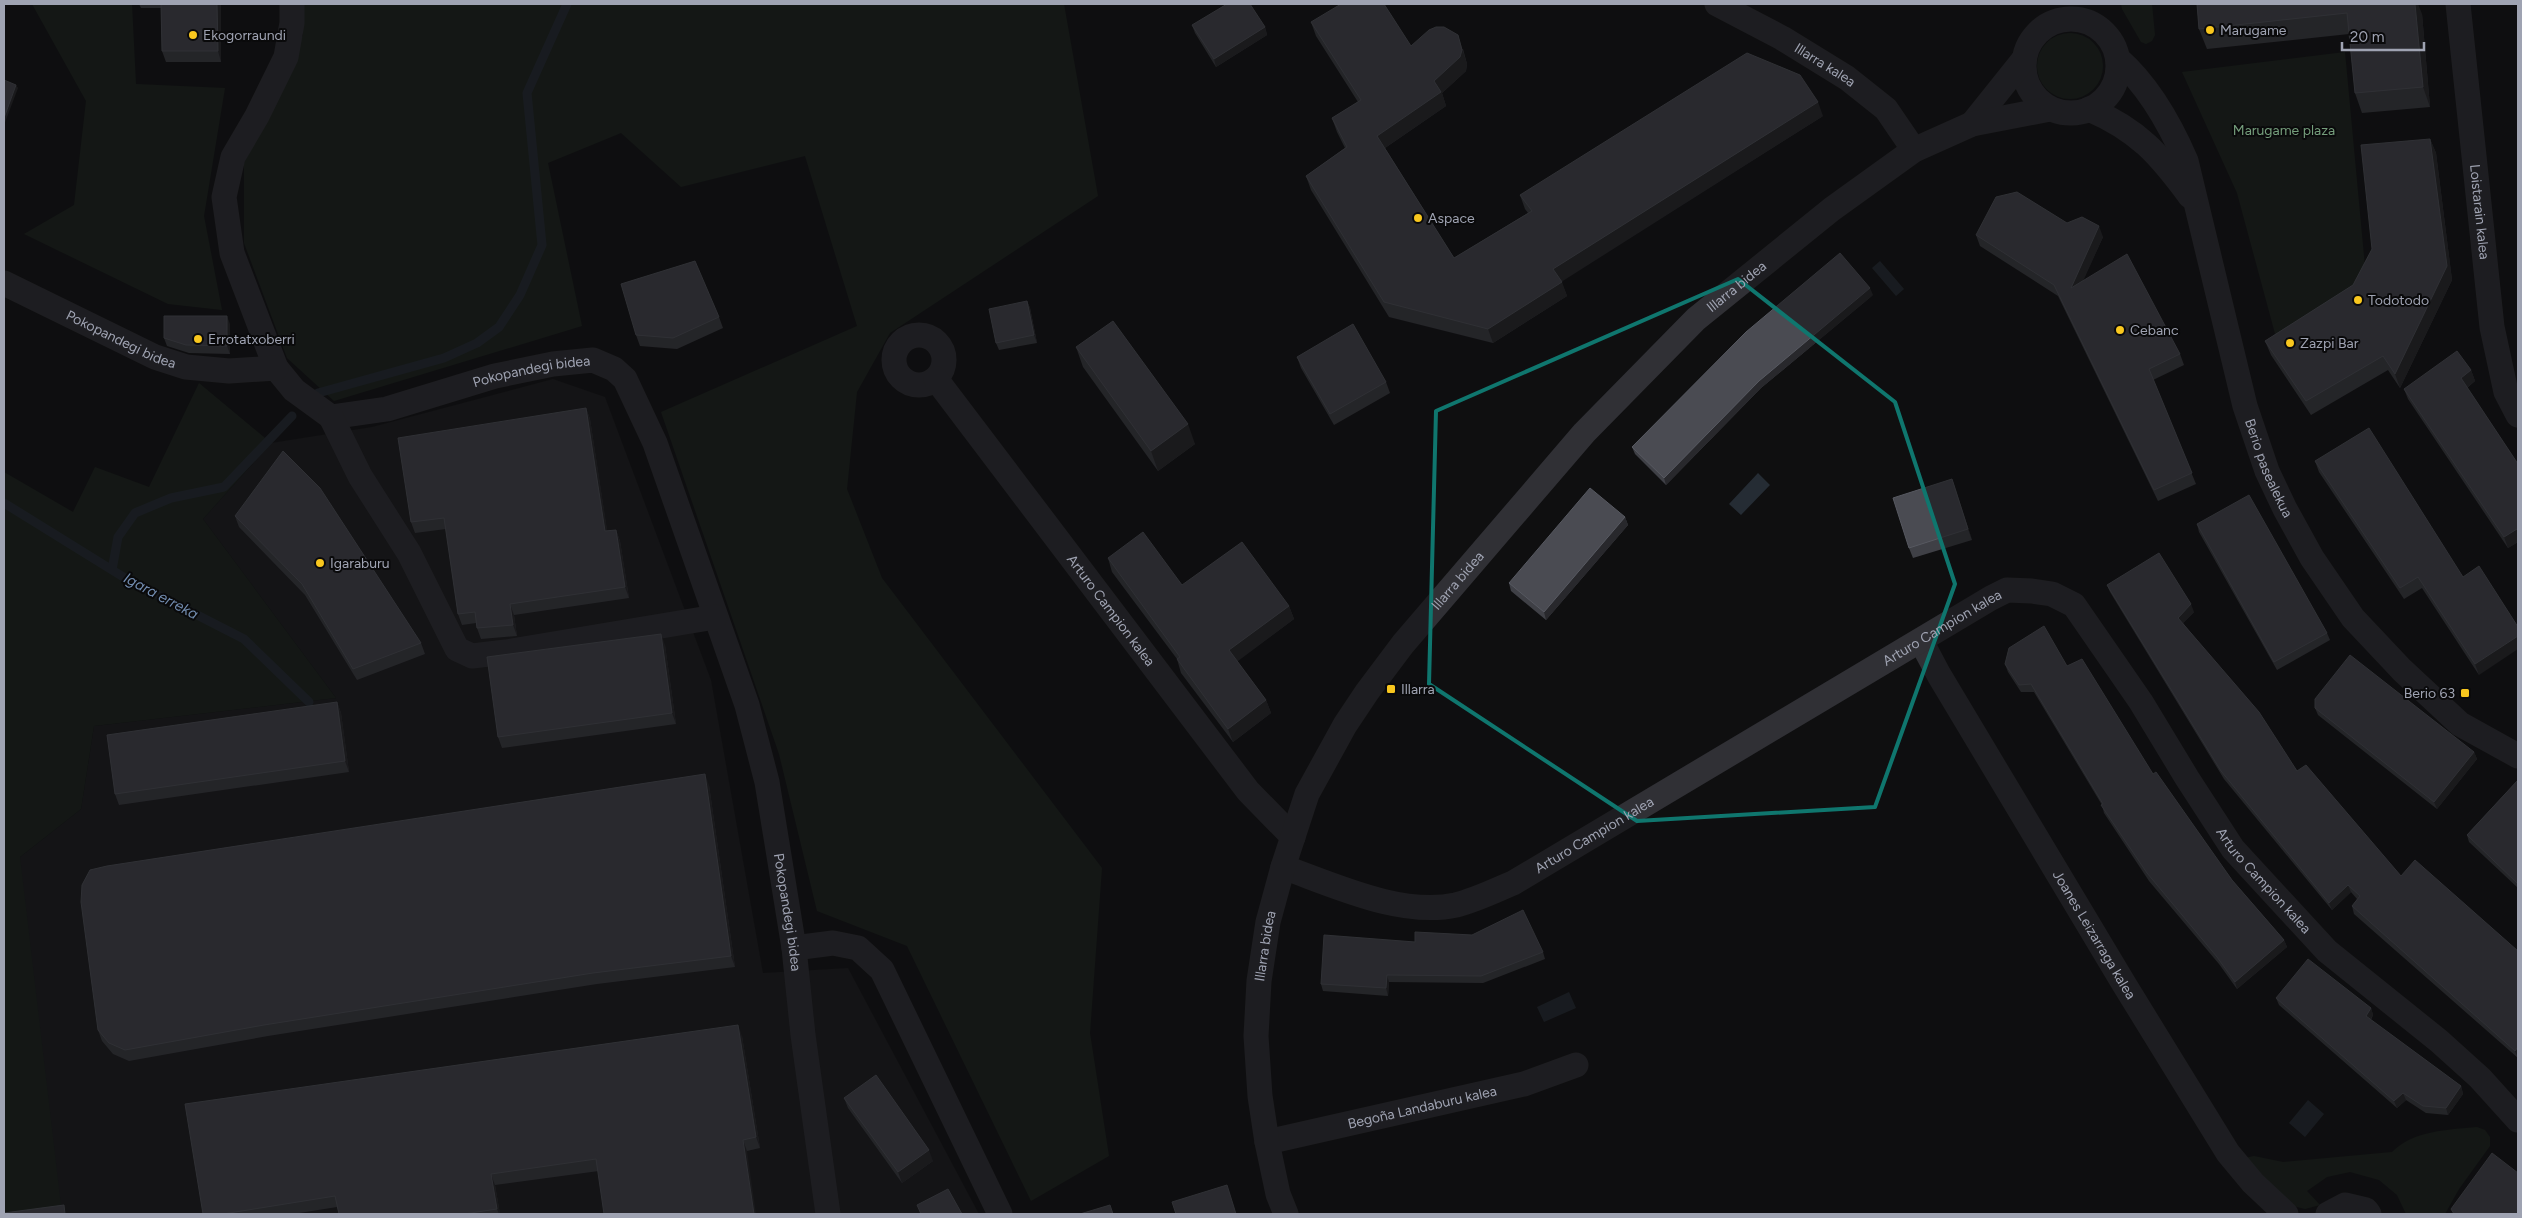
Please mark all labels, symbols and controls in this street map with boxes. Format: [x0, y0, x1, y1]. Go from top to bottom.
scale bar [2342, 20, 2424, 52]
place label: Marugame [2220, 22, 2287, 39]
marker: Marugame [2204, 24, 2216, 36]
place label: Ekogorraundi [203, 27, 286, 44]
text: 20 m [2350, 28, 2384, 46]
marker: Ekogorraundi [187, 29, 199, 41]
street label: Illarra kalea [1791, 40, 1859, 90]
park label: Marugame plaza [2233, 122, 2335, 139]
street label: Loistarain kalea [2466, 163, 2493, 260]
place label: Aspace [1428, 210, 1475, 227]
marker: Aspace [1412, 212, 1424, 224]
street label: Illarra bidea [1703, 258, 1770, 316]
place label: Todotodo [2368, 292, 2429, 309]
marker: Todotodo [2352, 294, 2364, 306]
street label: Pokopandegi bidea [63, 307, 178, 372]
place label: Cebanc [2130, 322, 2179, 339]
marker: Cebanc [2114, 324, 2126, 336]
place label: Errotatxoberri [208, 331, 295, 348]
marker: Errotatxoberri [192, 333, 204, 345]
place label: Zazpi Bar [2300, 335, 2359, 352]
marker: Zazpi Bar [2284, 337, 2296, 349]
street label: Pokopandegi bidea [471, 352, 591, 391]
street label: Berio pasealekua [2241, 417, 2296, 521]
street label: Illarra bidea [1428, 548, 1488, 614]
street label: Arturo Campion kalea [1063, 551, 1158, 670]
place label: Igaraburu [330, 555, 390, 572]
marker: Igaraburu [314, 557, 326, 569]
water label: Igara erreka [121, 569, 202, 623]
street label: Arturo Campion kalea [1880, 586, 2004, 670]
place label: Illarra [1401, 681, 1435, 698]
marker: Illarra [1385, 683, 1397, 695]
place label: Berio 63 [2404, 685, 2455, 702]
marker: Berio 63 [2459, 687, 2471, 699]
street label: Arturo Campion kalea [1532, 793, 1657, 877]
street label: Arturo Campion kalea [2212, 825, 2314, 937]
street label: Pokopandegi bidea [770, 852, 804, 972]
street label: Joanes Leizarraga kalea [2049, 867, 2139, 1002]
street label: Illarra bidea [1251, 909, 1280, 983]
street label: Begoña Landaburu kalea [1346, 1082, 1498, 1133]

